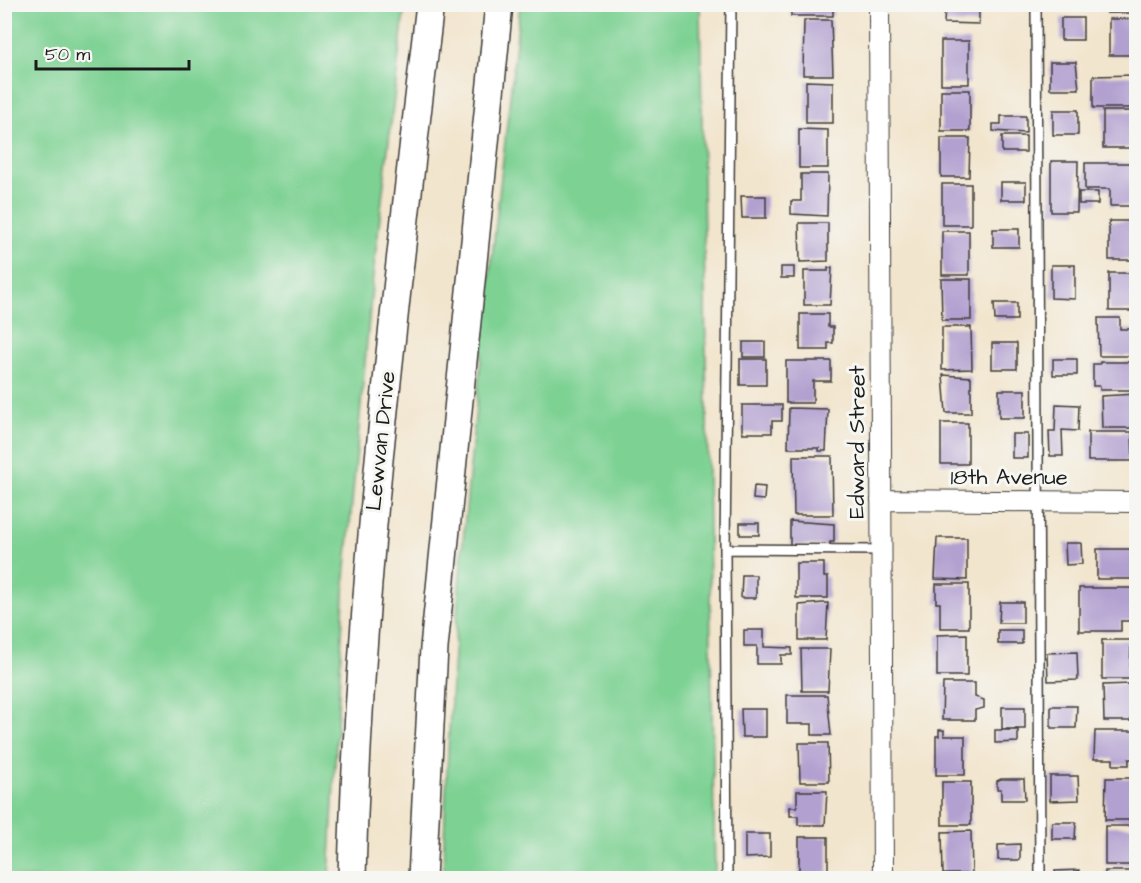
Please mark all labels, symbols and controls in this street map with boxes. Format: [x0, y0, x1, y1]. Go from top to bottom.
scale bar [36, 33, 189, 71]
text: 50 m [45, 42, 90, 67]
street label: Edward Street [842, 365, 873, 519]
street label: Lewvan Drive [358, 369, 404, 512]
street label: 18th Avenue [950, 462, 1068, 493]

